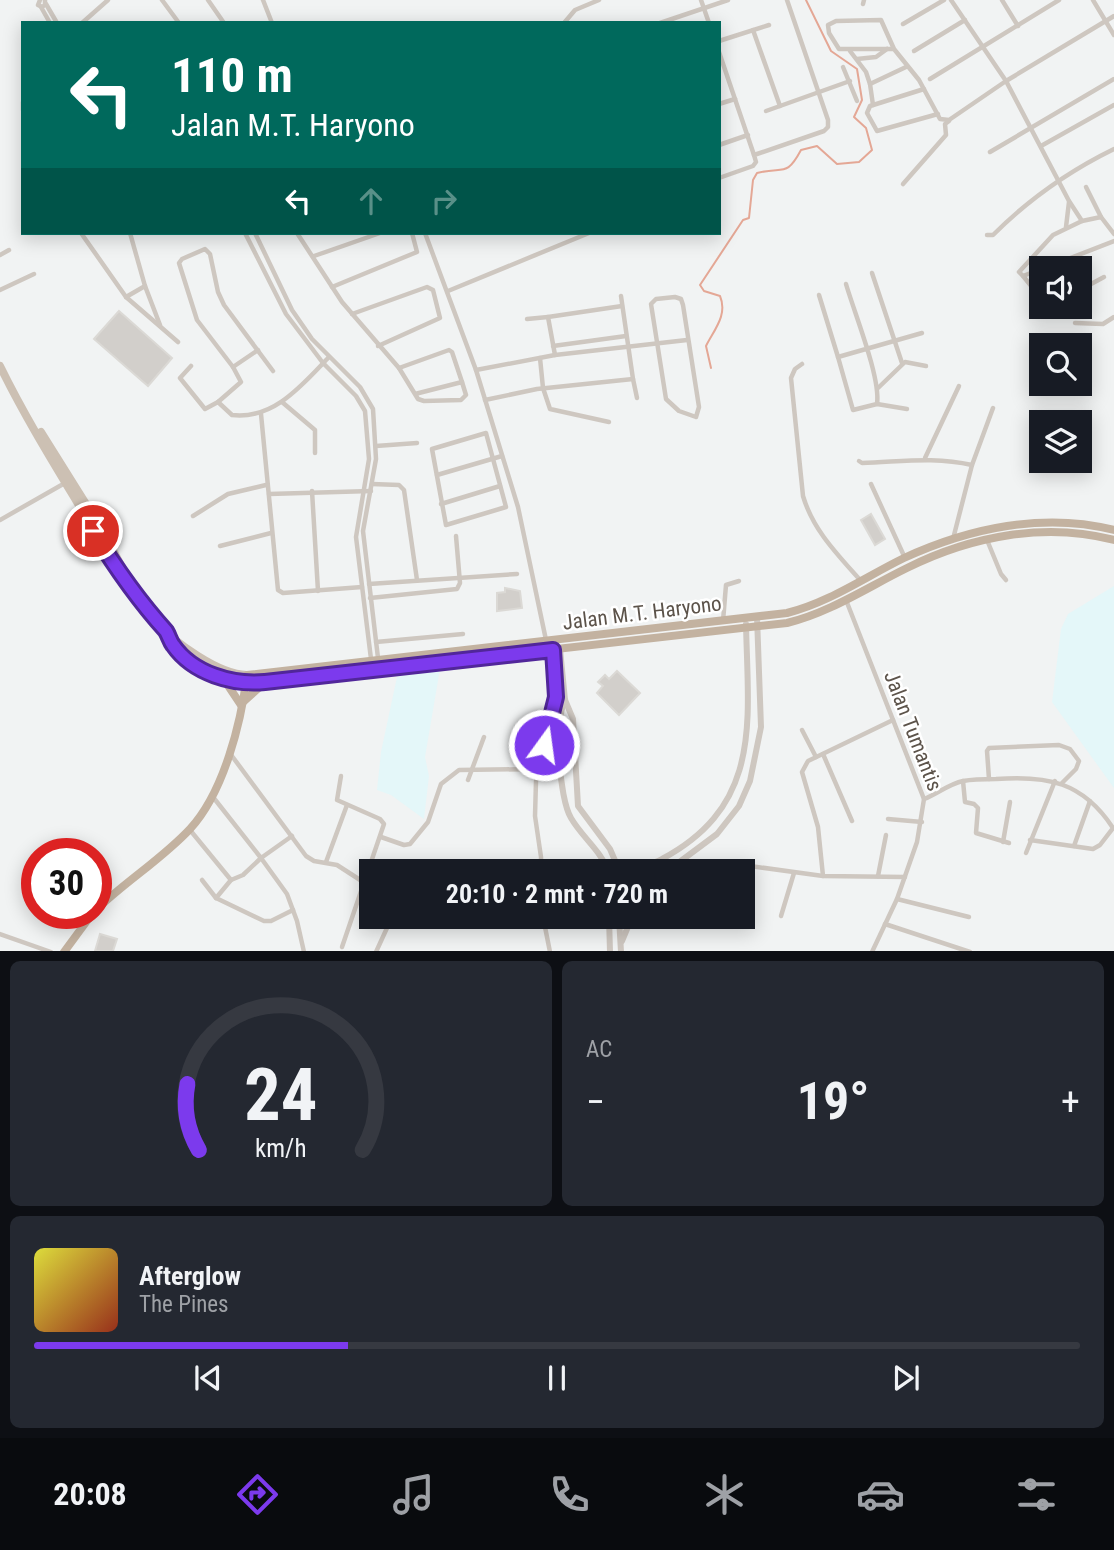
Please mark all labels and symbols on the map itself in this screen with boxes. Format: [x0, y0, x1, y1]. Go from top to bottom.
pin [63, 501, 123, 561]
street label: Jalan M.T. Haryono [561, 591, 723, 635]
street label: Jalan Tumantis [879, 668, 947, 794]
position arrow [507, 708, 581, 782]
speed limit sign: 30 [21, 838, 112, 929]

